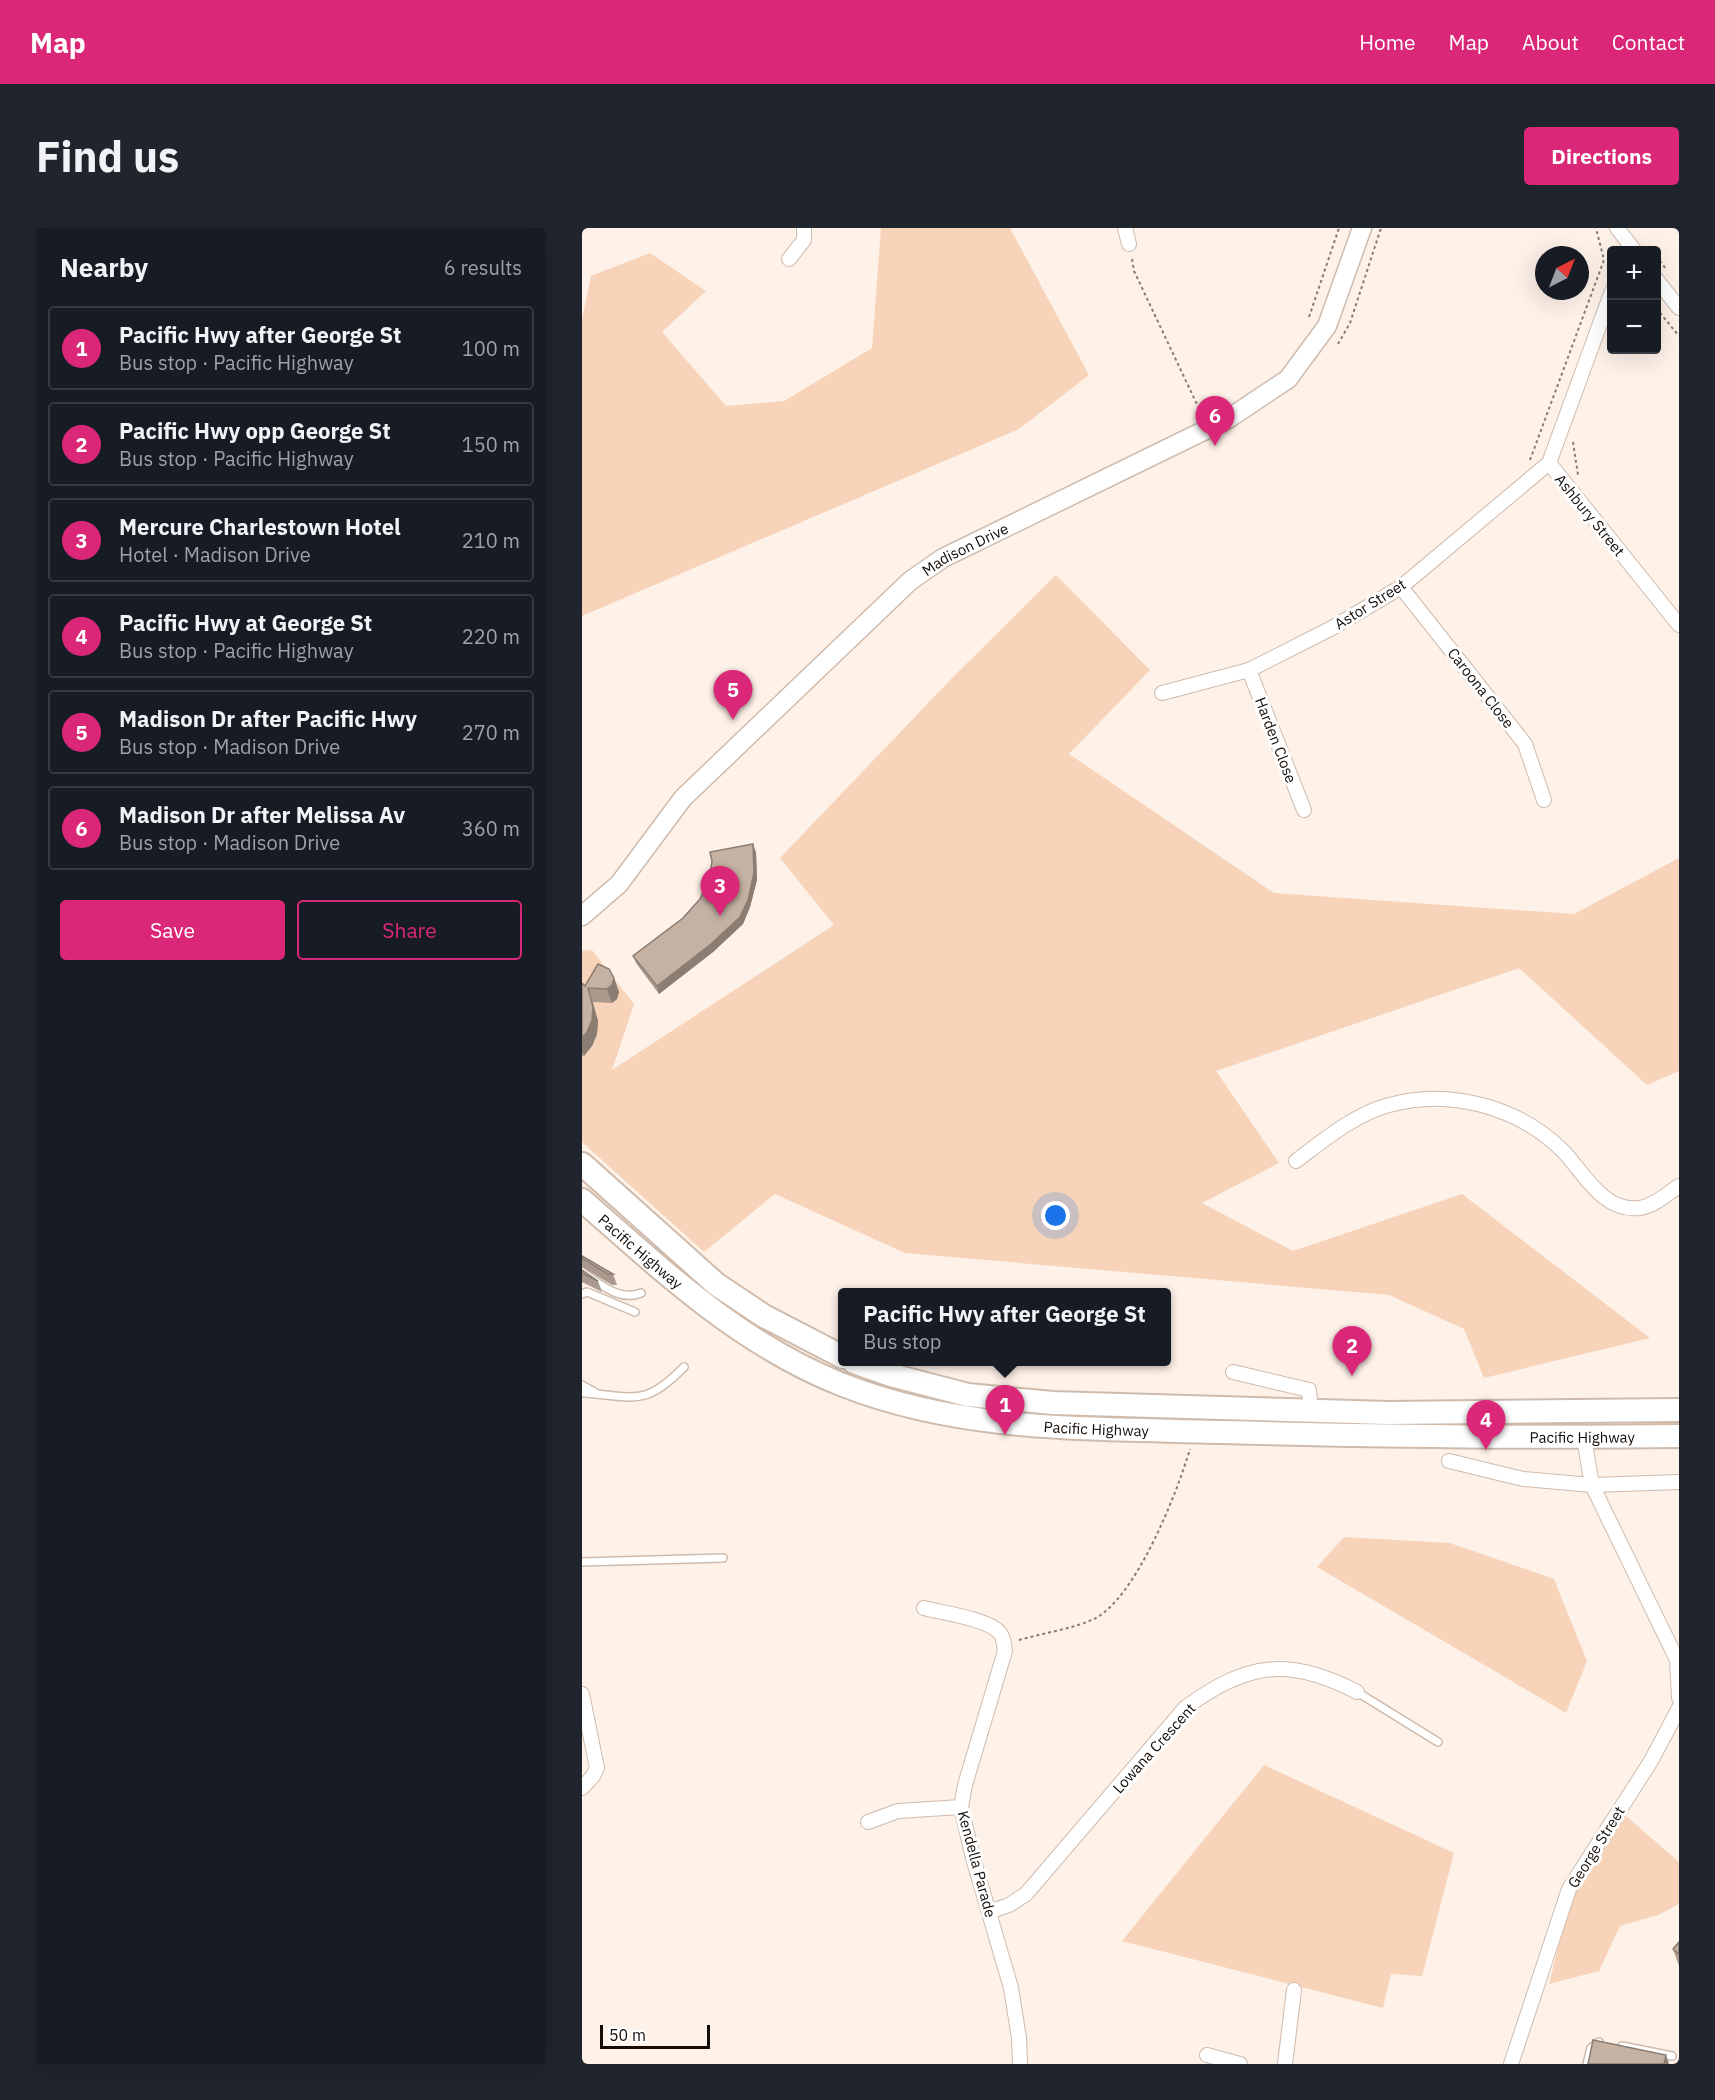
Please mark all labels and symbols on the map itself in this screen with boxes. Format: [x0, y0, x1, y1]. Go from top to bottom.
north arrow [1535, 246, 1589, 300]
pin: 6 [1196, 396, 1234, 446]
street label: Ashbury Street [1551, 470, 1629, 560]
street label: Madison Drive [918, 518, 1011, 580]
street label: Astor Street [1331, 575, 1409, 633]
street label: Caroona Close [1444, 644, 1518, 732]
pin: 5 [714, 670, 752, 720]
street label: Harden Close [1251, 694, 1301, 786]
pin: 3 [700, 866, 740, 916]
your location [1041, 1201, 1070, 1230]
street label: Pacific Highway [595, 1210, 687, 1293]
pin: 2 [1332, 1326, 1372, 1376]
pin: 1 [986, 1386, 1024, 1435]
pin: 4 [1466, 1400, 1506, 1450]
street label: Pacific Highway [1043, 1417, 1150, 1440]
street label: Pacific Highway [1529, 1427, 1636, 1446]
street label: Lowana Crescent [1108, 1699, 1200, 1797]
street label: George Street [1563, 1803, 1629, 1891]
street label: Kendella Parade [954, 1809, 1000, 1919]
scale bar [600, 2022, 710, 2050]

